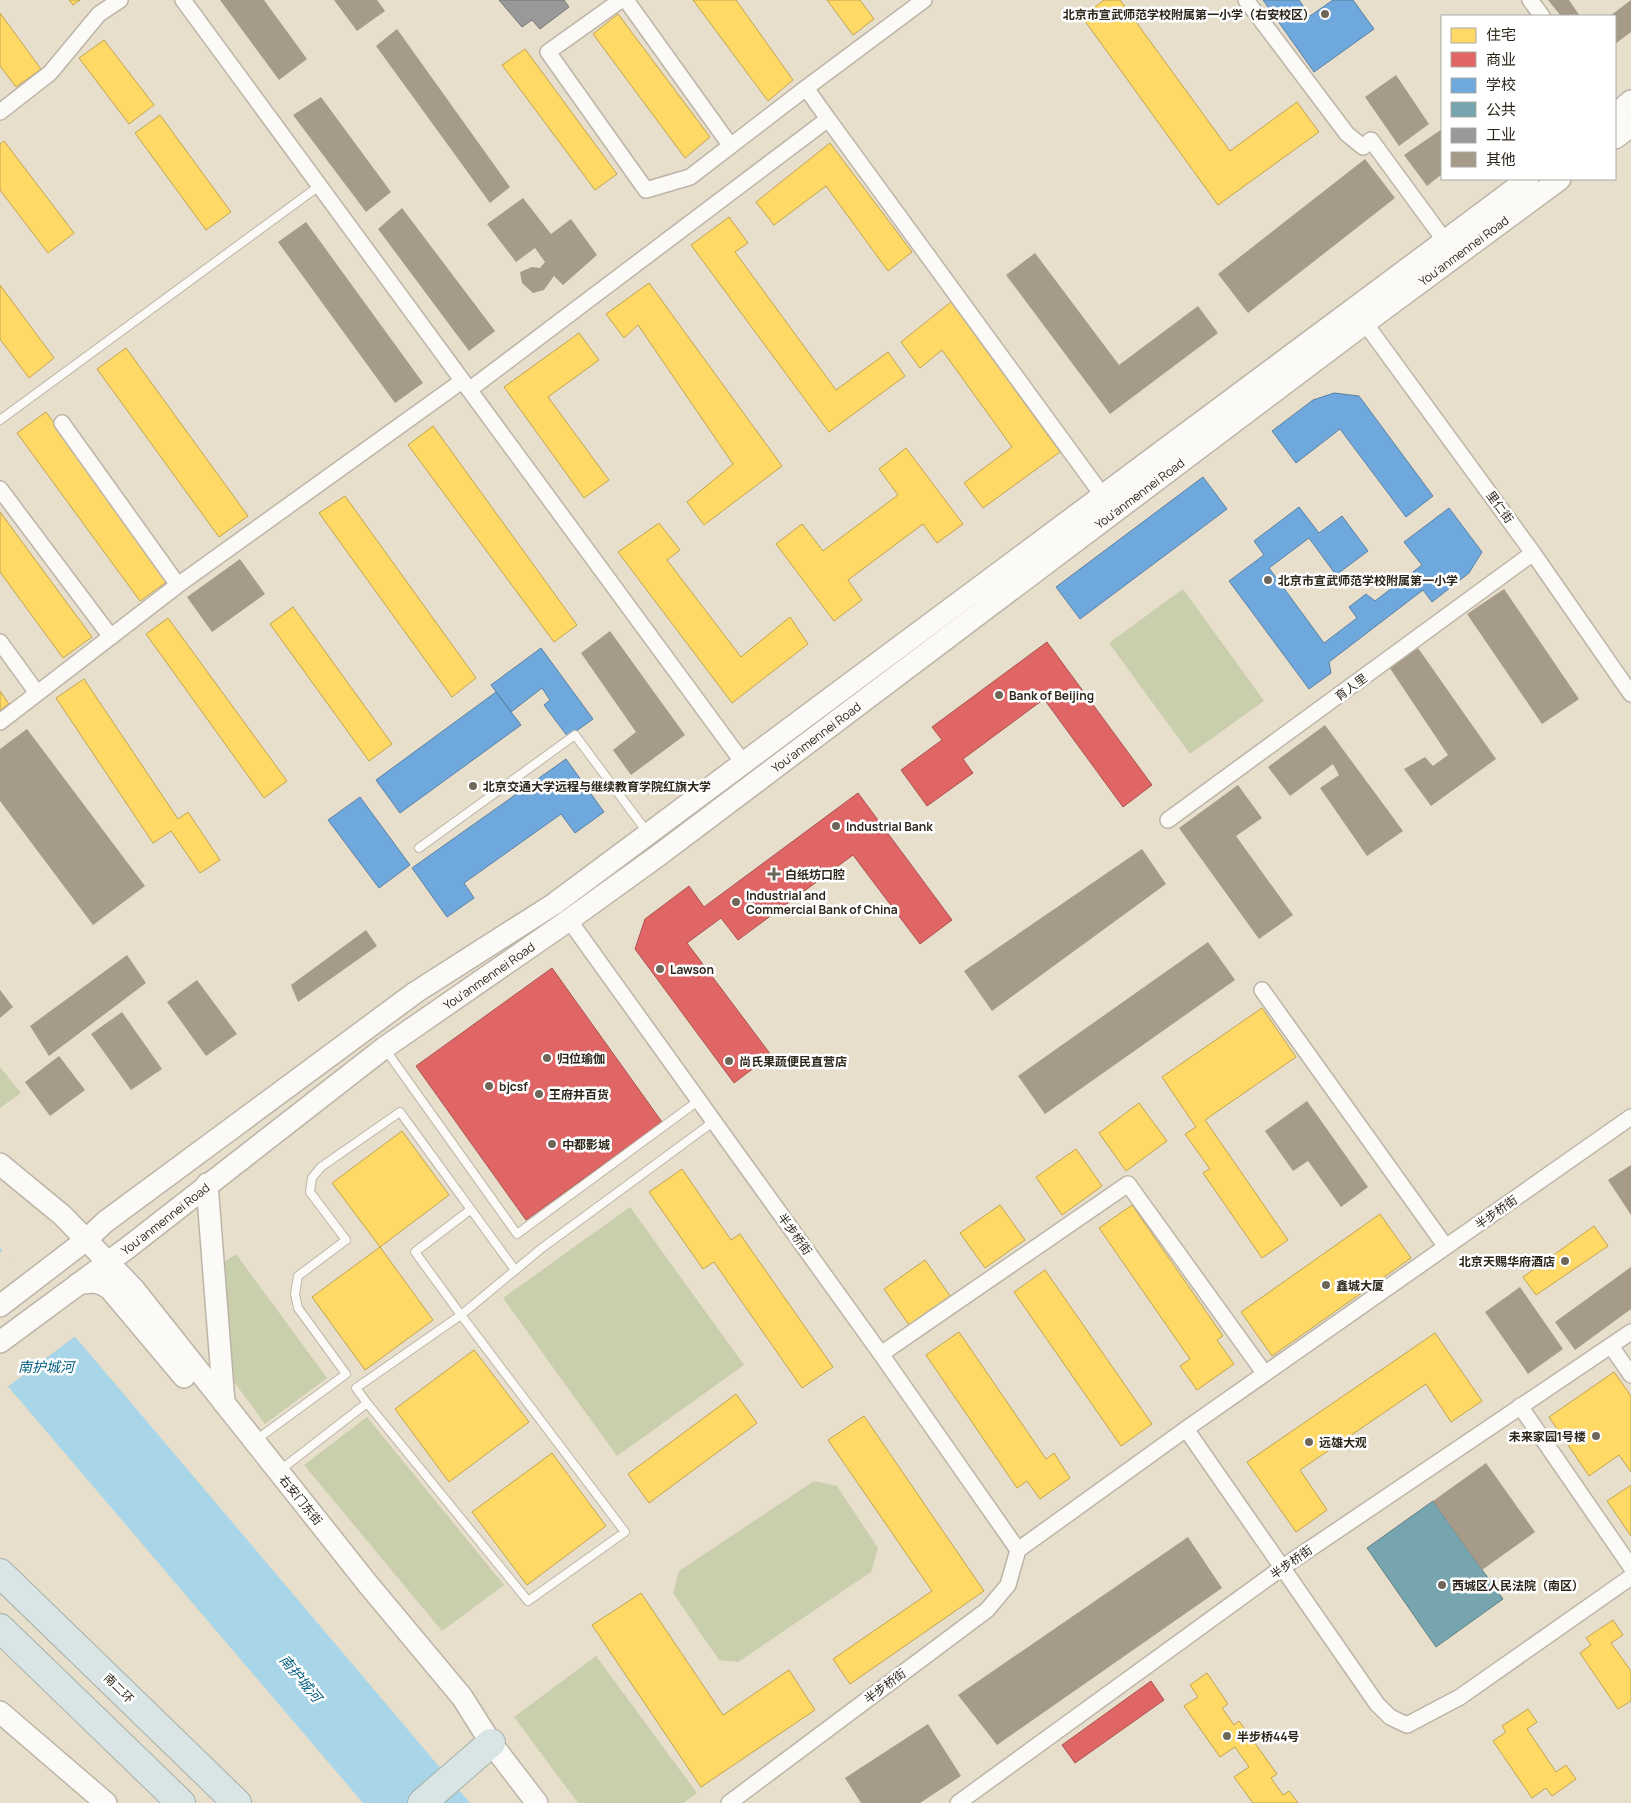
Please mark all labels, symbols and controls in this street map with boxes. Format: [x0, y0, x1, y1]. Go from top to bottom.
place label: 北京市宣武师范学校附属第一小学（右安校区） [1063, 6, 1315, 23]
marker: 北京市宣武师范学校附属第一小学（右安校区） [1319, 8, 1331, 20]
legend [1441, 15, 1616, 180]
text: 住宅 [1486, 24, 1516, 45]
text: 商业 [1486, 49, 1516, 70]
text: 学校 [1486, 74, 1516, 95]
text: 公共 [1486, 99, 1516, 120]
text: 工业 [1486, 124, 1516, 145]
text: 其他 [1486, 149, 1516, 170]
street label: You'anmennei Road [1415, 211, 1512, 289]
street label: You'anmennei Road [1091, 454, 1187, 532]
street label: 里仁街 [1483, 487, 1517, 527]
place label: 北京市宣武师范学校附属第一小学 [1278, 572, 1458, 589]
marker: 北京市宣武师范学校附属第一小学 [1262, 574, 1274, 586]
street label: 育人里 [1331, 670, 1371, 704]
place label: Bank of Beijing [1009, 687, 1094, 704]
marker: Bank of Beijing [993, 689, 1005, 701]
street label: You'anmennei Road [768, 698, 864, 776]
place label: 北京交通大学远程与继续教育学院红旗大学 [483, 778, 711, 795]
marker: 北京交通大学远程与继续教育学院红旗大学 [467, 780, 479, 792]
place label: Industrial Bank [846, 818, 933, 835]
marker: Industrial Bank [830, 820, 842, 832]
place label: 白纸坊口腔 [785, 866, 845, 883]
marker: 白纸坊口腔 [767, 867, 781, 881]
place label: Industrial and Commercial Bank of China [746, 887, 898, 918]
marker: Industrial and Commercial Bank of China [730, 896, 742, 908]
street label: You'anmennei Road [440, 938, 538, 1013]
place label: Lawson [670, 961, 714, 978]
marker: Lawson [654, 963, 666, 975]
place label: 归位瑜伽 [557, 1050, 605, 1067]
marker: 归位瑜伽 [541, 1052, 553, 1064]
place label: 尚氏果蔬便民直营店 [739, 1053, 847, 1070]
marker: 尚氏果蔬便民直营店 [723, 1055, 735, 1067]
place label: bjcsf [499, 1078, 528, 1095]
marker: bjcsf [483, 1080, 495, 1092]
place label: 王府井百货 [549, 1086, 609, 1103]
marker: 王府井百货 [533, 1088, 545, 1100]
place label: 中都影城 [562, 1136, 610, 1153]
marker: 中都影城 [546, 1138, 558, 1150]
street label: You'anmennei Road [117, 1179, 213, 1259]
street label: 半步桥街 [1471, 1191, 1521, 1233]
street label: 半步桥街 [774, 1210, 816, 1258]
place label: 北京天赐华府酒店 [1459, 1253, 1555, 1270]
marker: 北京天赐华府酒店 [1559, 1255, 1571, 1267]
place label: 鑫城大厦 [1336, 1277, 1384, 1294]
marker: 鑫城大厦 [1320, 1279, 1332, 1291]
water label: 南护城河 [18, 1357, 77, 1376]
place label: 未来家园1号楼 [1509, 1428, 1586, 1445]
marker: 未来家园1号楼 [1590, 1430, 1602, 1442]
place label: 远雄大观 [1319, 1434, 1367, 1451]
marker: 远雄大观 [1303, 1436, 1315, 1448]
street label: 右安门东街 [276, 1471, 326, 1529]
street label: 半步桥街 [1266, 1541, 1316, 1583]
place label: 西城区人民法院（南区） [1452, 1577, 1584, 1594]
marker: 西城区人民法院（南区） [1436, 1579, 1448, 1591]
water label: 南护城河 [276, 1650, 328, 1708]
street label: 半步桥街 [861, 1665, 909, 1707]
street label: 南二环 [100, 1669, 138, 1707]
place label: 半步桥44号 [1237, 1728, 1299, 1745]
marker: 半步桥44号 [1221, 1730, 1233, 1742]

